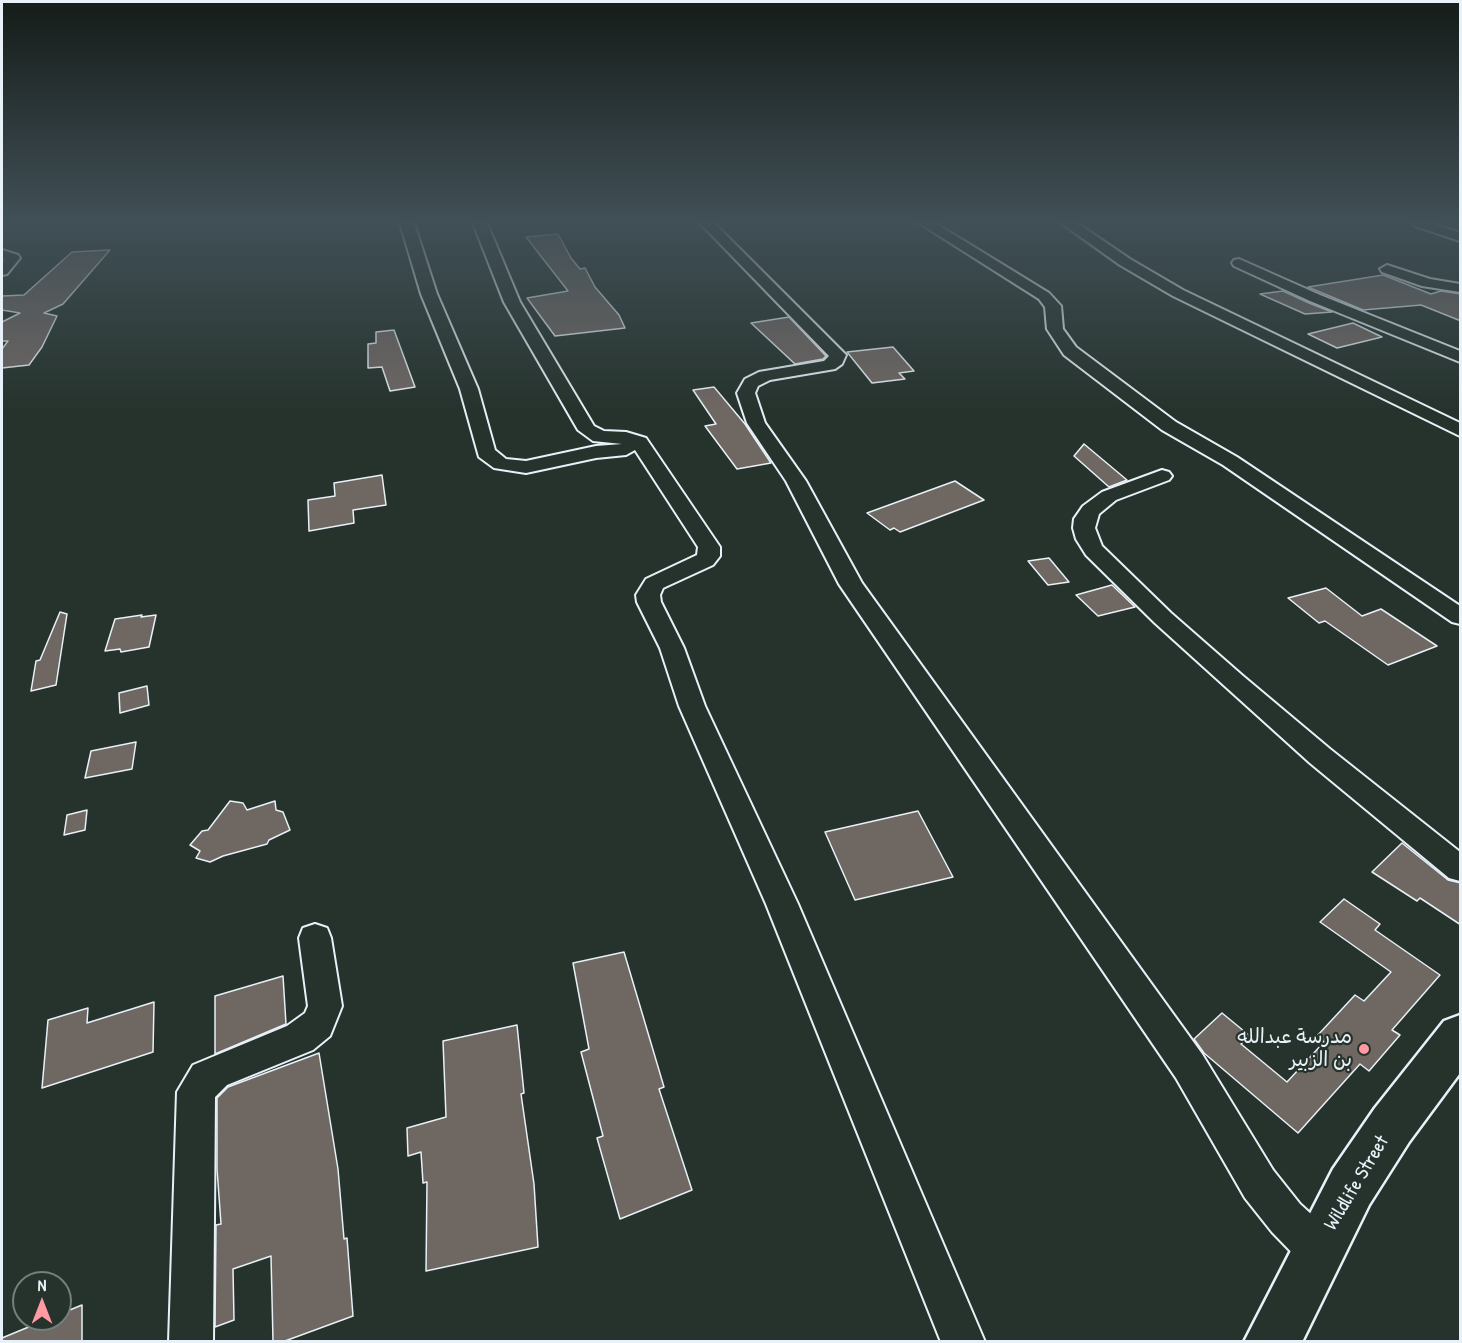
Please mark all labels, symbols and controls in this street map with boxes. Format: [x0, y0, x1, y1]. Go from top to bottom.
place label: مدرسة عبدالله بن الزبير [1237, 1026, 1352, 1073]
marker: مدرسة عبدالله بن الزبير [1357, 1042, 1371, 1056]
street label: Wildlife Street [1319, 1131, 1395, 1235]
north arrow [12, 1271, 72, 1331]
text: N [38, 1274, 46, 1296]

